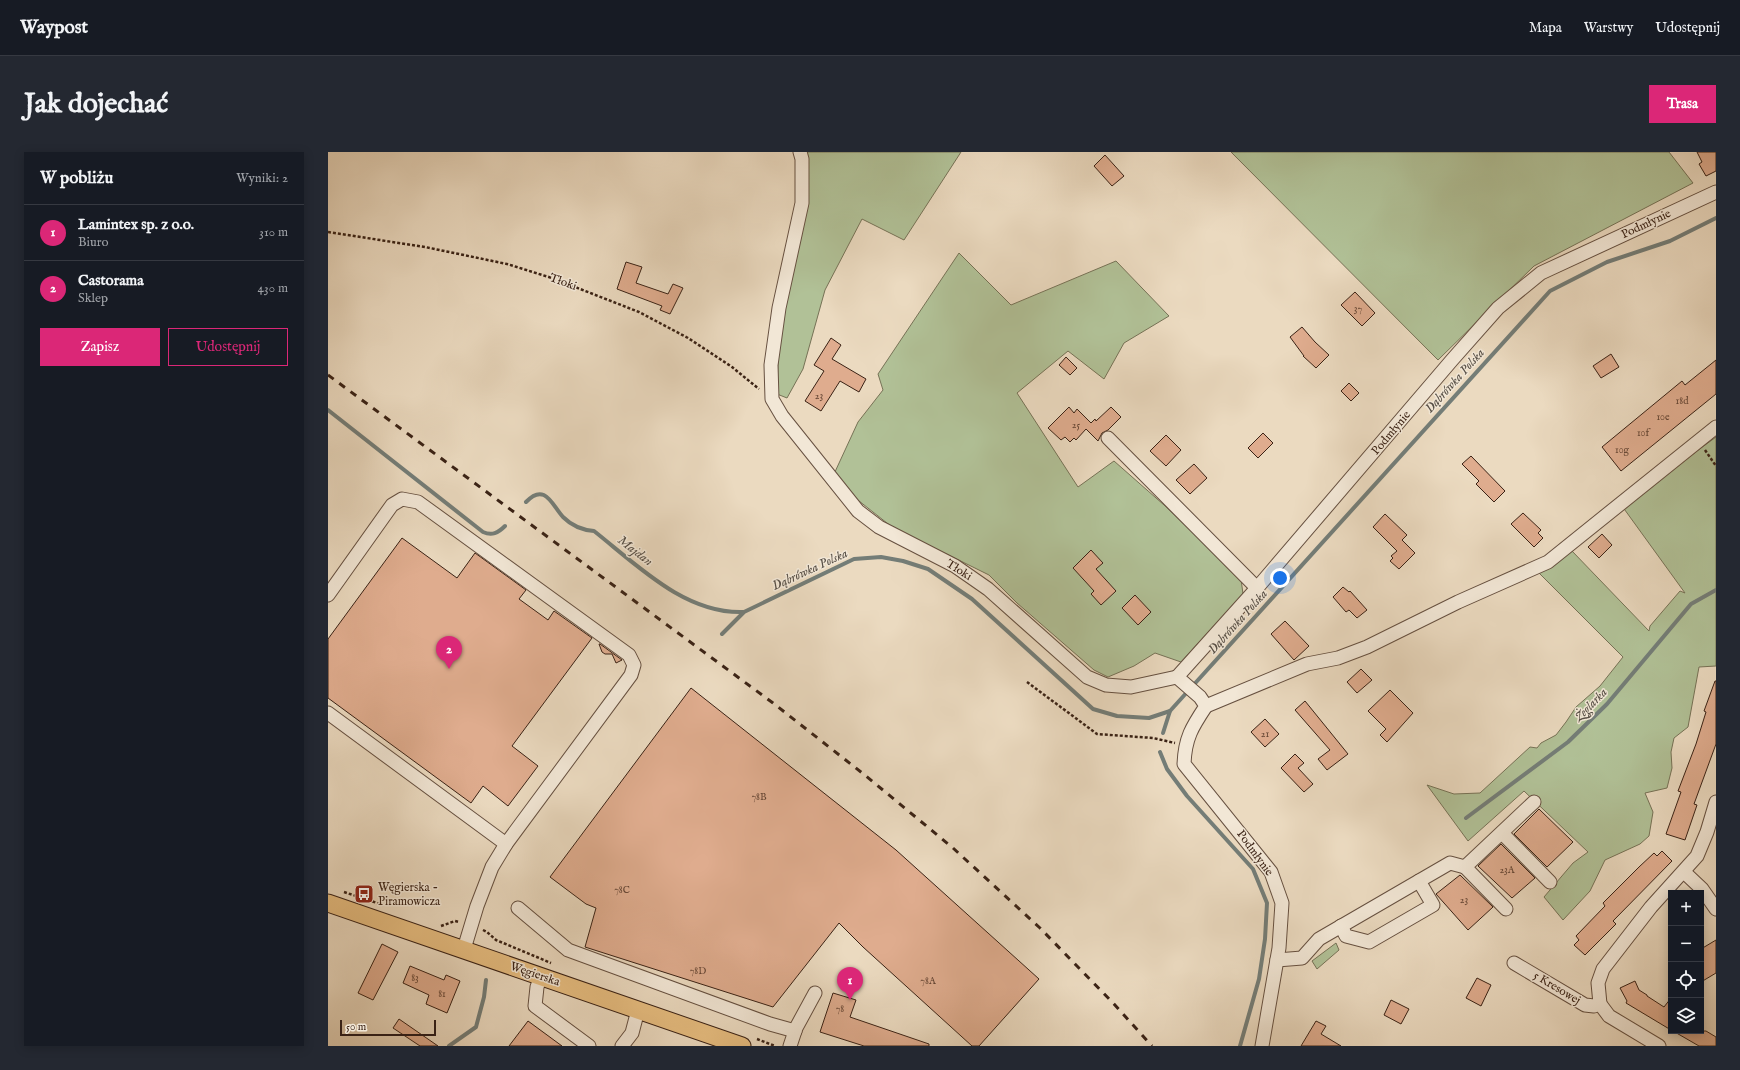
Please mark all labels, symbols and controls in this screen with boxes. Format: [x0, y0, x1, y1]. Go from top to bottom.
text: Waypost [20, 16, 88, 40]
text: Mapa [1529, 19, 1562, 37]
text: Warstwy [1584, 19, 1633, 37]
text: Udostępnij [1655, 19, 1720, 37]
button: Trasa [1649, 85, 1716, 123]
text: Jak dojechać [24, 87, 168, 122]
text: W pobliżu [40, 168, 113, 189]
text: Wyniki: 2 [236, 170, 288, 187]
street label: Podmłynie [1619, 206, 1674, 242]
text: Lamintex sp. z o.o. [78, 215, 194, 234]
text: 1 [51, 224, 55, 241]
text: 310 m [259, 224, 288, 241]
text: Biuro [78, 234, 109, 251]
street label: Tłoki [547, 270, 579, 294]
text: Castorama [78, 271, 144, 290]
text: 2 [50, 280, 56, 297]
text: 430 m [258, 280, 288, 297]
text: Sklep [78, 290, 108, 307]
house number: 37 [1354, 303, 1363, 316]
button: Zapisz [40, 328, 160, 366]
button: Udostępnij [168, 328, 288, 366]
water label: Dąbrówka Polska [1421, 345, 1489, 417]
house number: 23 [815, 390, 823, 403]
house number: 18d [1676, 395, 1689, 408]
street label: Podmłynie [1368, 407, 1414, 458]
house number: 10e [1656, 411, 1670, 424]
house number: 25 [1072, 419, 1081, 432]
house number: 10f [1637, 427, 1651, 440]
house number: 10g [1615, 444, 1630, 457]
water label: Majdan [614, 532, 656, 570]
water label: Dąbrówka Polska [770, 545, 851, 595]
street label: Tłoki [943, 556, 975, 584]
your location [1270, 568, 1290, 588]
water label: Dąbrówka Polska [1204, 586, 1272, 658]
pin: 2 [436, 636, 462, 669]
water label: Żeglarka [1570, 684, 1612, 727]
house number: 21 [1261, 728, 1269, 741]
house number: 78B [751, 791, 767, 804]
street label: Podmłynie [1233, 827, 1277, 879]
house number: 23A [1499, 864, 1515, 877]
place label: Węgierska - Piramowicza [378, 880, 441, 909]
bus stop icon: Węgierska - Piramowicza [353, 883, 375, 905]
house number: 78C [614, 884, 630, 897]
map controls [1668, 890, 1704, 1034]
button: + [1668, 890, 1704, 926]
house number: 23 [1460, 894, 1468, 907]
button: − [1668, 926, 1704, 962]
street label: Węgierska [508, 958, 563, 990]
button: locate [1668, 962, 1704, 998]
house number: 78D [690, 965, 706, 978]
pin: 1 [837, 967, 863, 1000]
street label: 5 Kresowej [1531, 968, 1583, 1008]
house number: 83 [411, 972, 419, 985]
house number: 78A [920, 975, 936, 988]
house number: 81 [438, 988, 446, 1001]
button: layers [1668, 998, 1704, 1034]
house number: 78 [836, 1003, 844, 1016]
scale bar [340, 1018, 436, 1037]
text: 50 m [346, 1020, 366, 1034]

